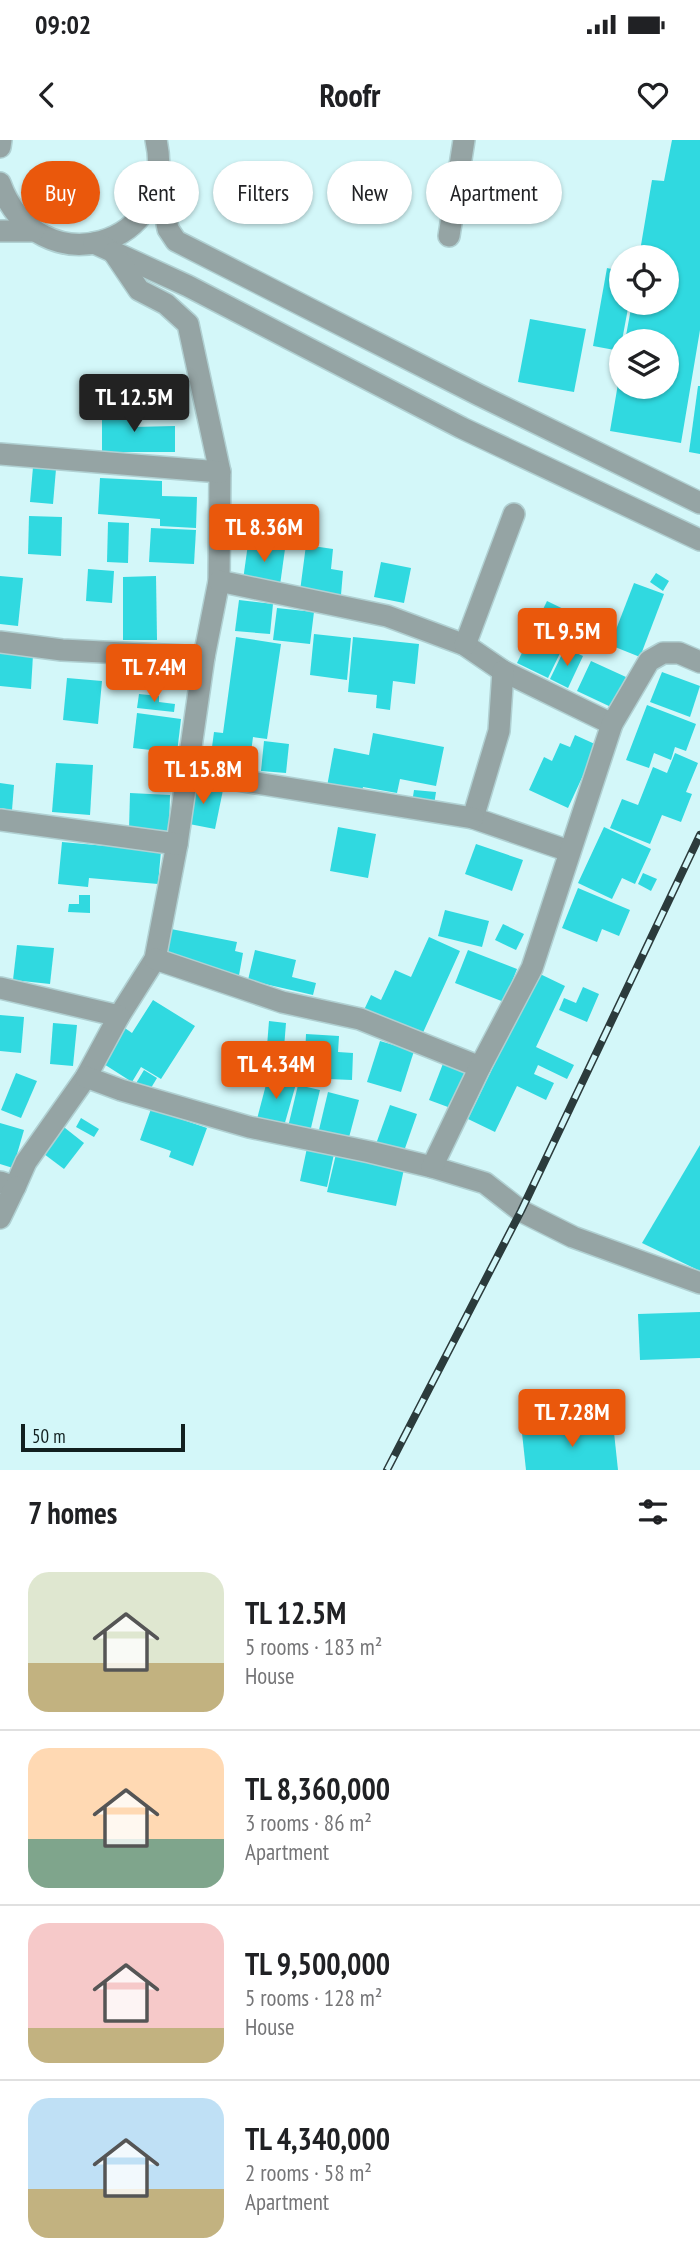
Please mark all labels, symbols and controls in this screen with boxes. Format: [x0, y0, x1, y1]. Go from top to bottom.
text: 09:02 [35, 8, 91, 41]
text: Roofr [320, 74, 380, 116]
icon: back [28, 76, 66, 114]
icon: heart [634, 76, 672, 114]
chip: Buy [21, 161, 100, 224]
chip: Rent [114, 161, 199, 224]
chip: Filters [213, 161, 313, 224]
chip: New [327, 161, 412, 224]
chip: Apartment [426, 161, 562, 224]
map controls [609, 245, 679, 399]
button: locate [609, 245, 679, 315]
button: layers [609, 329, 679, 399]
pin: TL 12.5M [62, 374, 206, 434]
text: TL 12.5M [95, 382, 173, 411]
pin: TL 8.36M [192, 504, 336, 564]
text: TL 8.36M [225, 512, 303, 541]
pin: TL 9.5M [502, 608, 632, 668]
text: TL 9.5M [534, 616, 600, 645]
pin: TL 7.4M [89, 644, 219, 704]
text: TL 7.4M [122, 652, 186, 681]
pin: TL 15.8M [131, 746, 275, 806]
text: TL 15.8M [164, 754, 242, 783]
pin: TL 4.34M [204, 1042, 348, 1101]
text: TL 4.34M [237, 1049, 315, 1078]
pin: TL 7.28M [500, 1390, 644, 1449]
text: TL 7.28M [534, 1397, 610, 1426]
scale bar [21, 1421, 186, 1453]
text: 50 m [32, 1424, 66, 1448]
text: 7 homes [28, 1493, 117, 1532]
icon: filters [634, 1493, 672, 1531]
text: TL 12.5M [245, 1593, 346, 1632]
icon: home [84, 1600, 168, 1684]
text: 5 rooms · 183 m² [245, 1632, 382, 1661]
text: House [245, 1661, 295, 1690]
text: TL 8,360,000 [245, 1769, 390, 1808]
icon: home [84, 1776, 168, 1860]
text: 3 rooms · 86 m² [245, 1808, 372, 1837]
text: Apartment [245, 1837, 329, 1866]
text: TL 9,500,000 [245, 1944, 390, 1983]
icon: home [84, 1951, 168, 2035]
text: 5 rooms · 128 m² [245, 1983, 382, 2012]
text: House [245, 2012, 295, 2041]
text: TL 4,340,000 [245, 2119, 390, 2158]
icon: home [84, 2126, 168, 2210]
text: 2 rooms · 58 m² [245, 2158, 372, 2187]
text: Apartment [245, 2187, 329, 2216]

